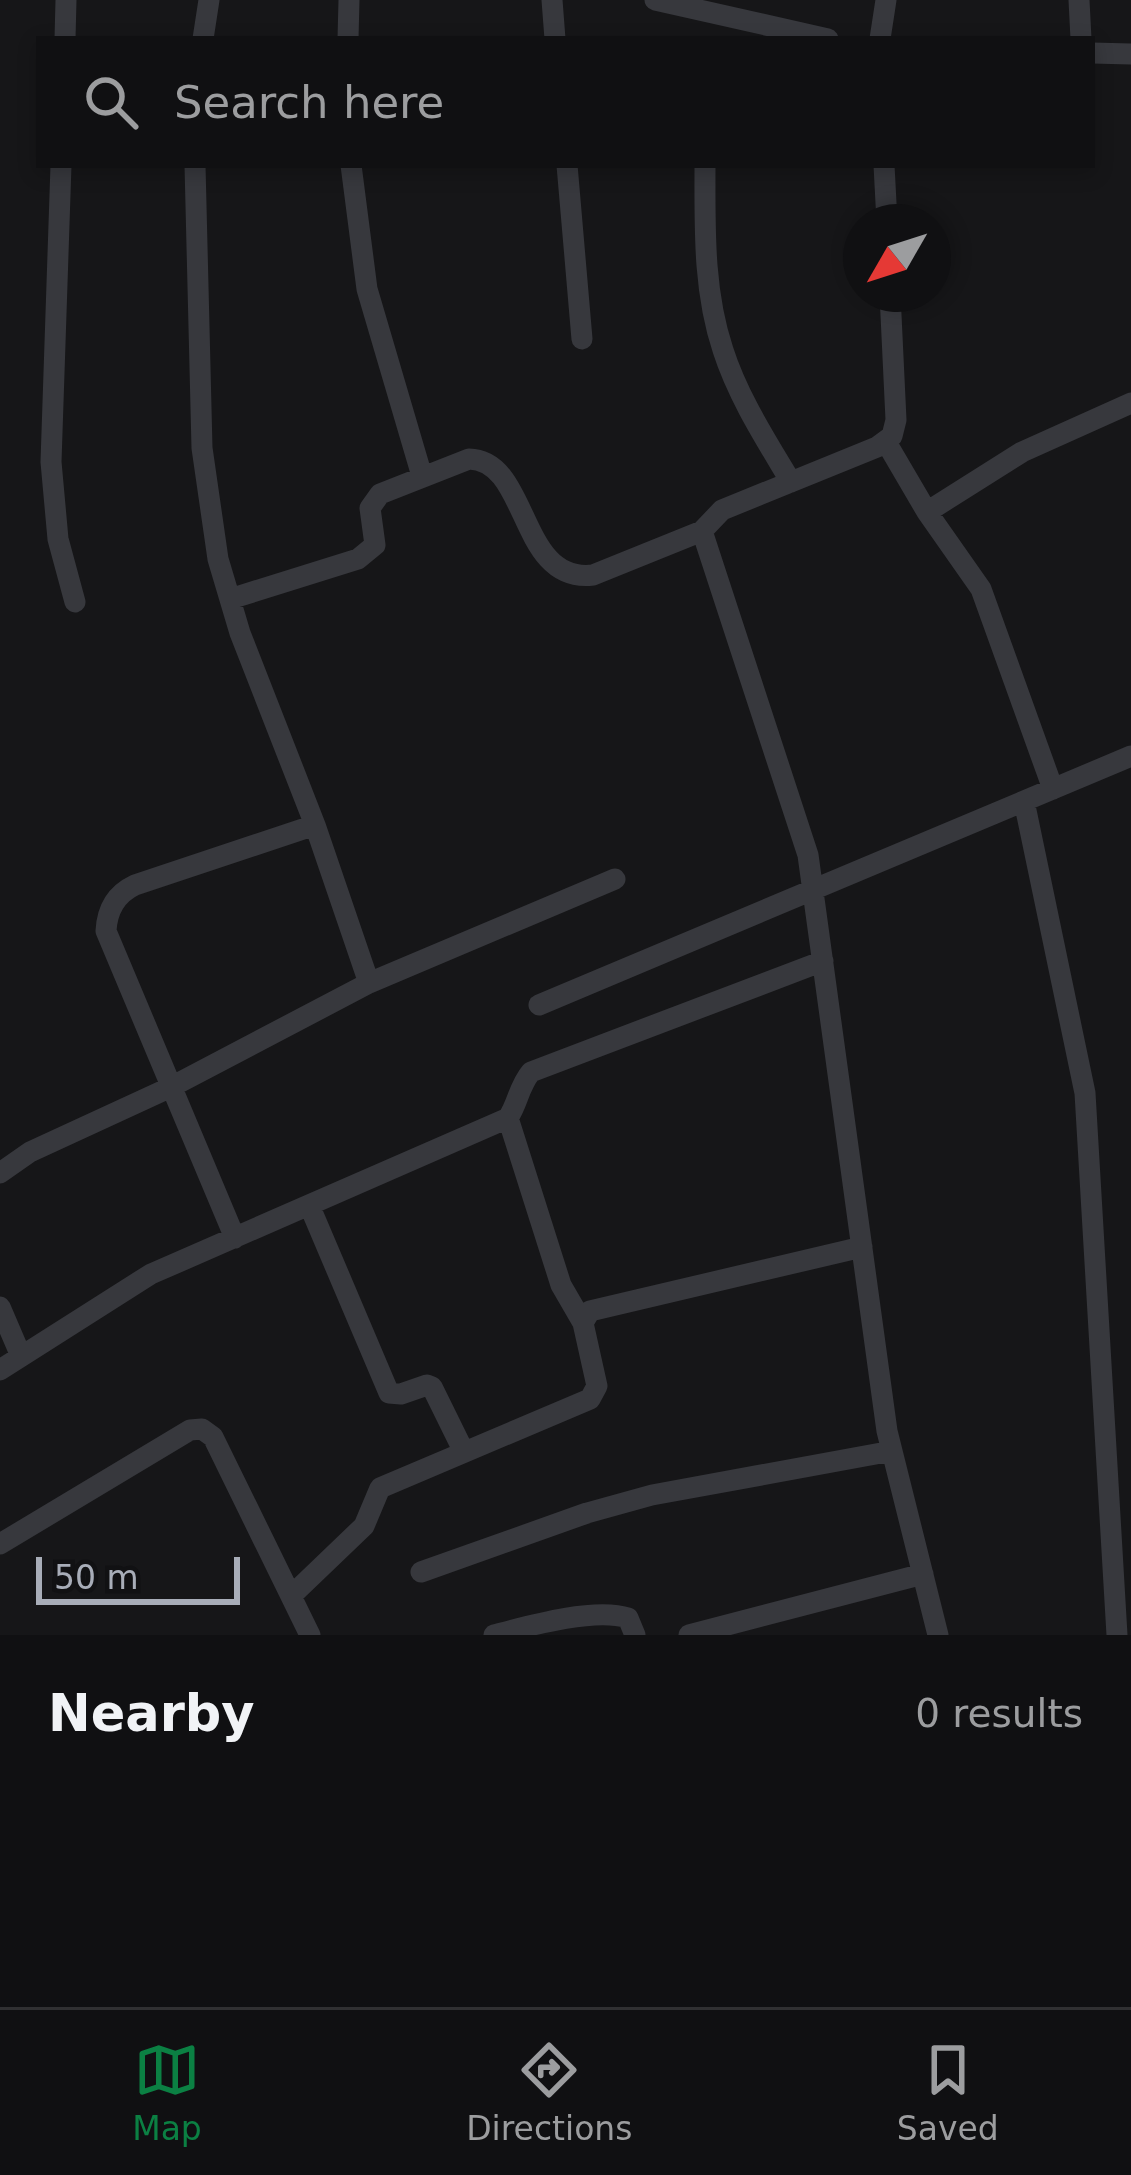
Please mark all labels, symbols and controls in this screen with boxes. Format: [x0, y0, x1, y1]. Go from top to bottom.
search box [36, 36, 1095, 168]
icon: search [78, 69, 144, 135]
text: Search here [174, 76, 444, 129]
north arrow [843, 204, 951, 312]
scale bar [36, 1551, 240, 1604]
text: 50 m [54, 1558, 139, 1597]
text: Nearby [48, 1684, 255, 1743]
text: 0 results [915, 1691, 1083, 1736]
tab: Map [132, 2037, 202, 2148]
tab: Directions [466, 2037, 632, 2148]
tab: Saved [897, 2037, 999, 2148]

